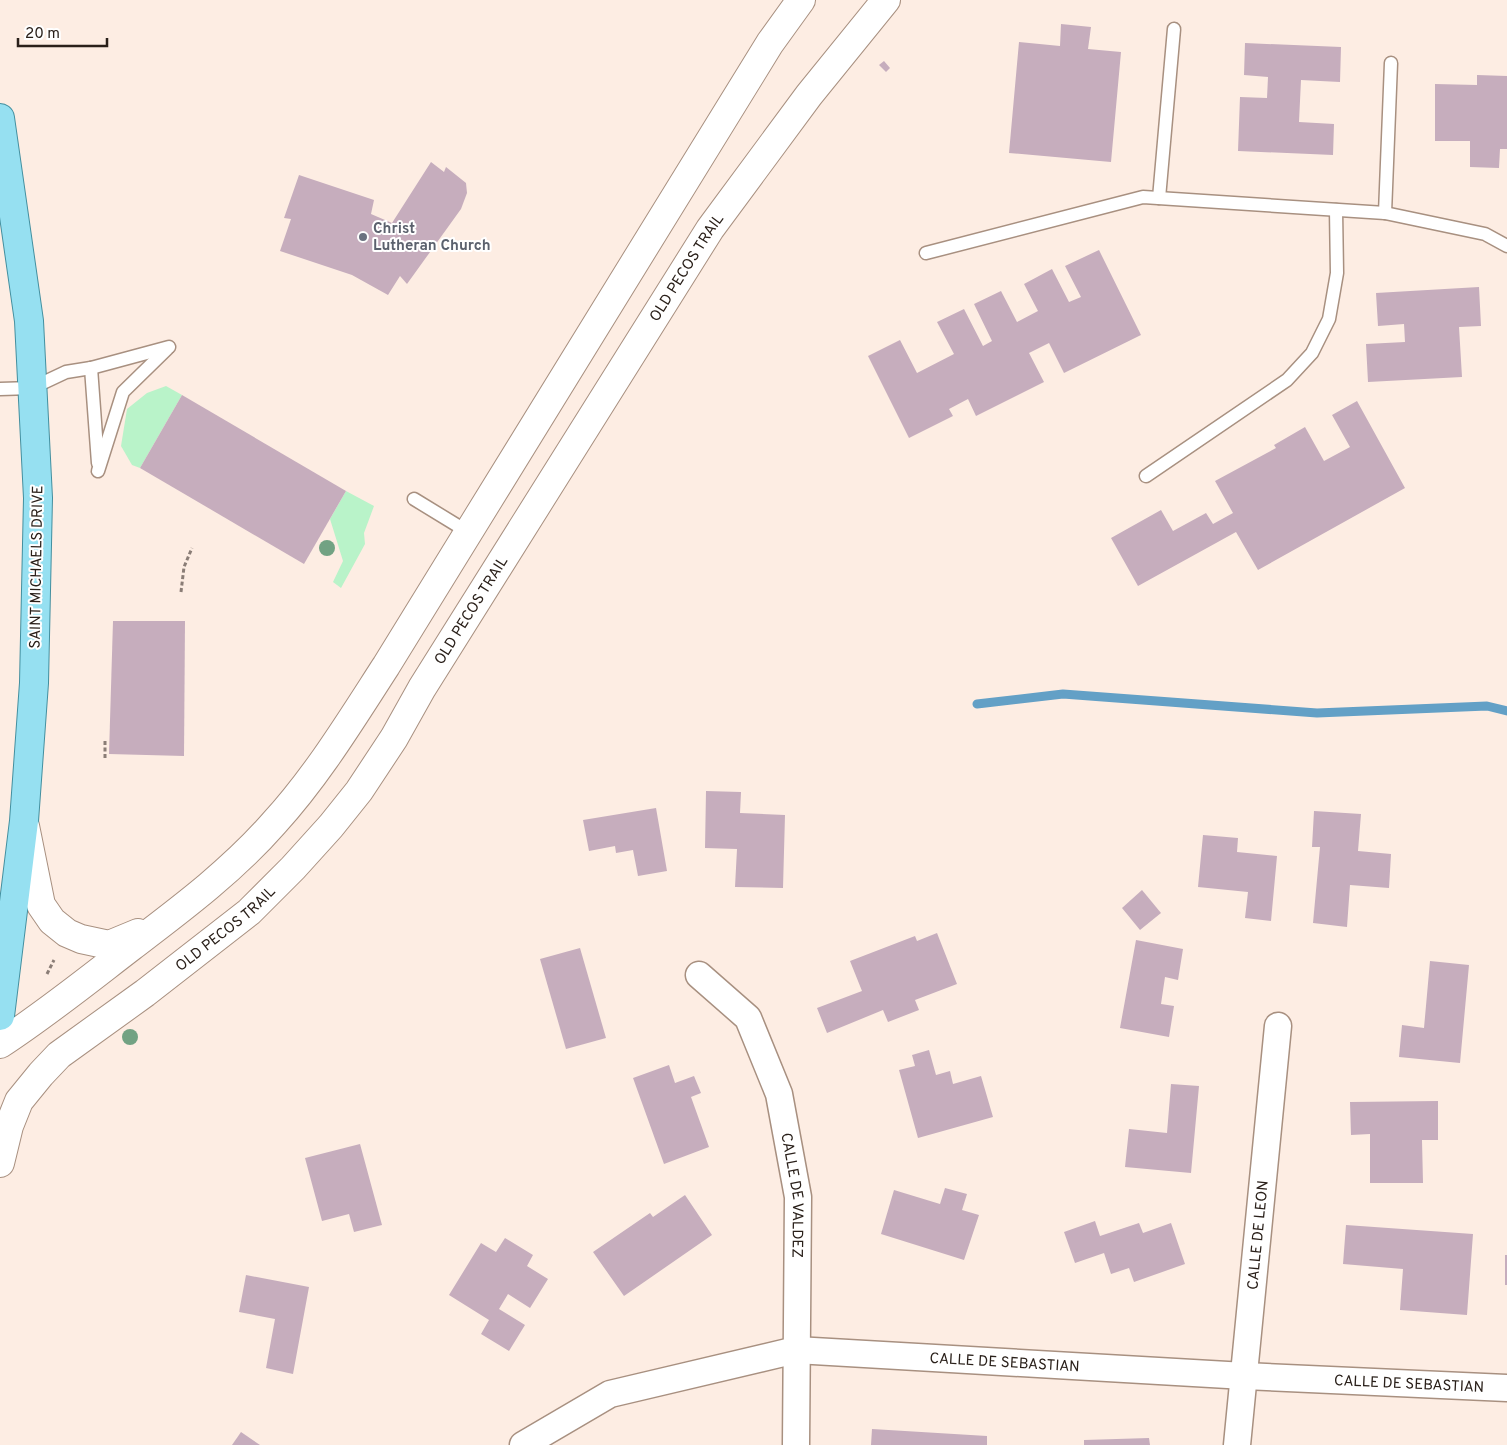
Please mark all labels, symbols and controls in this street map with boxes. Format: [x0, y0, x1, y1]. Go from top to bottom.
scale bar [18, 15, 106, 47]
text: 20 m [25, 25, 60, 44]
street label: OLD PECOS TRAIL [646, 211, 729, 326]
place label: Christ Lutheran Church [373, 220, 491, 256]
marker: Christ Lutheran Church [357, 231, 369, 243]
street label: SAINT MICHAELS DRIVE [27, 485, 48, 649]
street label: OLD PECOS TRAIL [431, 554, 513, 669]
street label: OLD PECOS TRAIL [172, 883, 280, 977]
street label: CALLE DE VALDEZ [775, 1131, 806, 1258]
street label: CALLE DE LEON [1244, 1179, 1274, 1291]
street label: CALLE DE SEBASTIAN [929, 1350, 1080, 1377]
street label: CALLE DE SEBASTIAN [1333, 1372, 1485, 1398]

